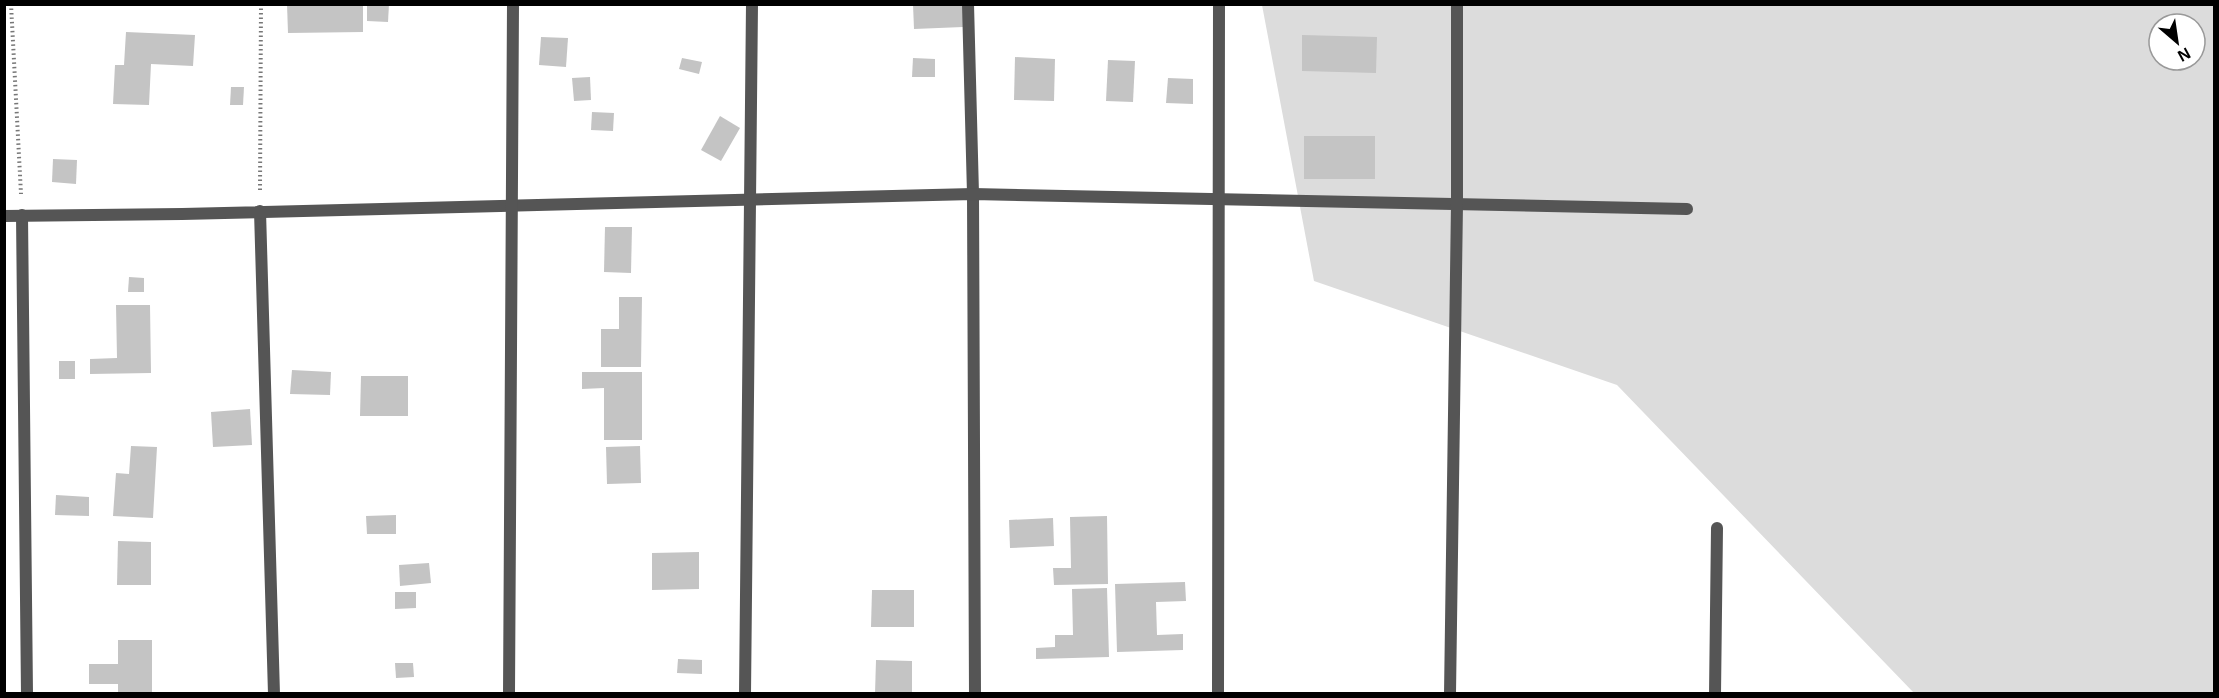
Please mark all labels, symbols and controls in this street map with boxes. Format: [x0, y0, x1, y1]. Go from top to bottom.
north arrow [2147, 12, 2207, 72]
text: N [2175, 44, 2193, 65]

